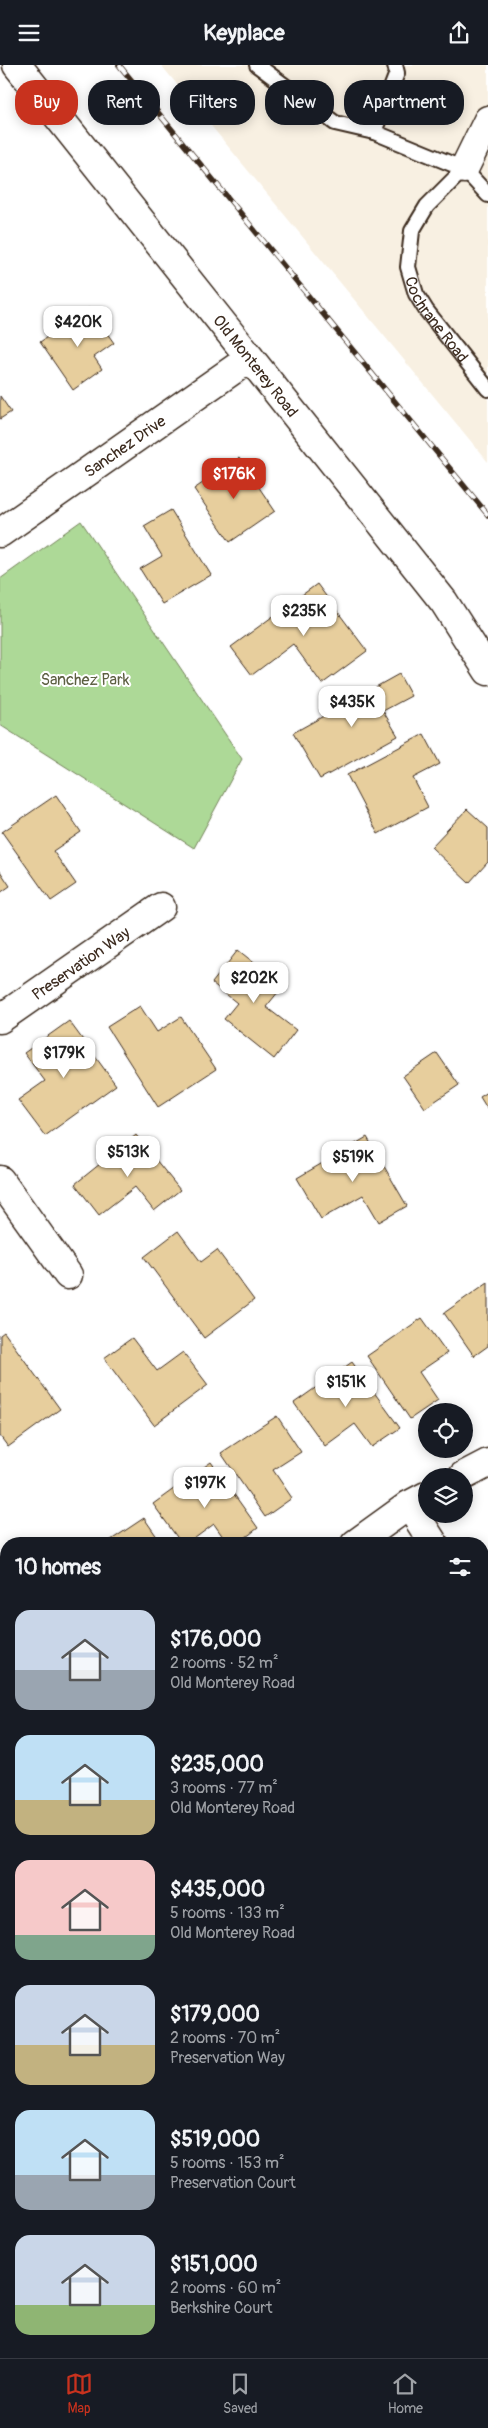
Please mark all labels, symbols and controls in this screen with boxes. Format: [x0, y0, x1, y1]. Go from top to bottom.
icon: menu [15, 19, 43, 47]
text: Keyplace [203, 19, 285, 47]
icon: share [445, 19, 473, 47]
chip: Buy [15, 80, 78, 125]
chip: Rent [88, 80, 160, 125]
chip: Filters [170, 80, 255, 125]
chip: New [265, 80, 334, 125]
chip: Apartment [344, 80, 464, 125]
street label: Cochrane Road [400, 274, 472, 367]
pin: $420K [43, 305, 113, 348]
street label: Old Monterey Road [208, 311, 302, 421]
text: $420K [54, 312, 102, 332]
street label: Sanchez Drive [80, 411, 170, 482]
pin: $176K [199, 457, 269, 500]
text: $176K [213, 464, 255, 484]
pin: $235K [269, 595, 339, 637]
text: $235K [282, 601, 326, 621]
park label: Sanchez Park [41, 670, 130, 690]
pin: $435K [317, 685, 387, 728]
text: $435K [329, 692, 375, 712]
street label: Preservation Way [28, 923, 134, 1005]
pin: $202K [219, 961, 289, 1004]
text: $202K [230, 968, 278, 988]
pin: $179K [29, 1037, 99, 1079]
text: $179K [43, 1043, 85, 1063]
pin: $513K [93, 1135, 163, 1178]
pin: $519K [318, 1141, 388, 1183]
text: $513K [107, 1142, 149, 1162]
text: $519K [332, 1147, 374, 1167]
pin: $151K [311, 1365, 381, 1408]
text: $151K [326, 1372, 366, 1392]
map controls [418, 1403, 473, 1523]
button: locate [418, 1403, 473, 1458]
pin: $197K [170, 1467, 240, 1509]
button: layers [418, 1468, 473, 1523]
text: $197K [184, 1473, 226, 1493]
icon: filters [446, 1553, 474, 1581]
text: 10 homes [15, 1554, 101, 1581]
text: $176,000 [170, 1626, 261, 1653]
icon: home [55, 1630, 115, 1690]
text: 2 rooms · 52 m² [170, 1653, 279, 1673]
text: Old Monterey Road [170, 1673, 295, 1693]
text: $235,000 [170, 1751, 264, 1778]
icon: home [55, 1755, 115, 1815]
text: 3 rooms · 77 m² [170, 1778, 278, 1798]
text: Old Monterey Road [170, 1798, 295, 1818]
text: $435,000 [170, 1876, 265, 1903]
icon: home [55, 1880, 115, 1940]
text: 5 rooms · 133 m² [170, 1903, 285, 1923]
text: Old Monterey Road [170, 1923, 295, 1943]
text: $179,000 [170, 2001, 260, 2028]
icon: home [55, 2005, 115, 2065]
text: 2 rooms · 70 m² [170, 2028, 280, 2048]
text: Preservation Way [170, 2048, 285, 2068]
text: $519,000 [170, 2126, 260, 2153]
icon: home [55, 2130, 115, 2190]
text: 5 rooms · 153 m² [170, 2153, 285, 2173]
text: Preservation Court [170, 2173, 296, 2193]
text: $151,000 [170, 2251, 258, 2278]
icon: home [55, 2255, 115, 2315]
text: 2 rooms · 60 m² [170, 2278, 281, 2298]
text: Berkshire Court [170, 2298, 272, 2318]
tab: Map [65, 2370, 93, 2417]
tab: Saved [223, 2370, 258, 2417]
tab: Home [388, 2370, 423, 2417]

